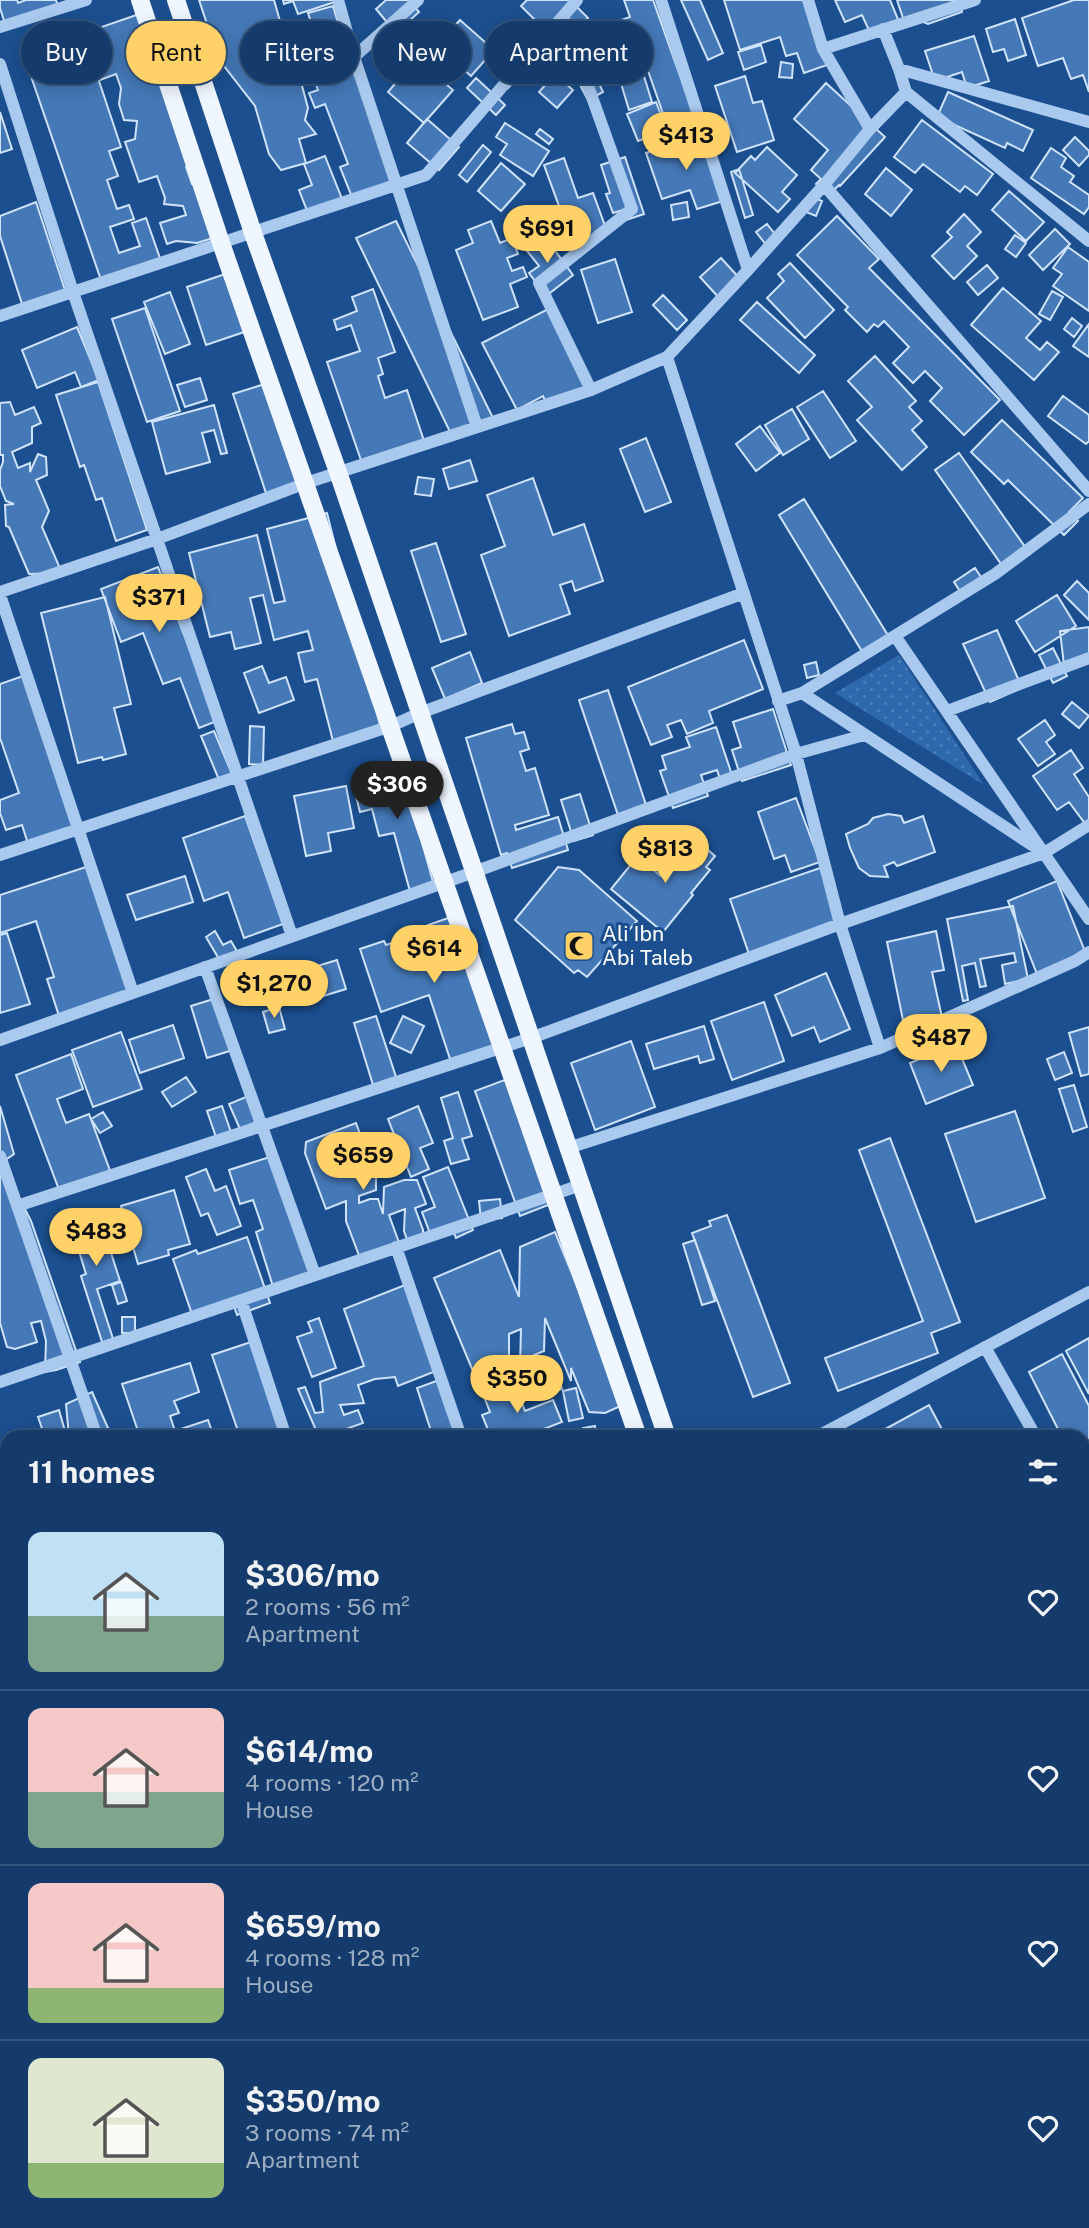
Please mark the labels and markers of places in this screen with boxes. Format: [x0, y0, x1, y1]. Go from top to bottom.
pin: $413 [645, 113, 727, 172]
pin: $691 [506, 205, 588, 265]
pin: $371 [118, 574, 200, 634]
pin: $306 [356, 762, 438, 821]
pin: $813 [624, 826, 706, 885]
place label: Ali Ibn Abi Taleb [602, 921, 693, 970]
pin: $614 [393, 926, 475, 985]
mosque icon: Ali Ibn Abi Taleb [562, 929, 596, 963]
pin: $1,270 [217, 960, 331, 1020]
pin: $487 [900, 1014, 982, 1074]
pin: $659 [322, 1132, 404, 1192]
pin: $483 [55, 1208, 137, 1268]
pin: $350 [476, 1356, 558, 1415]

